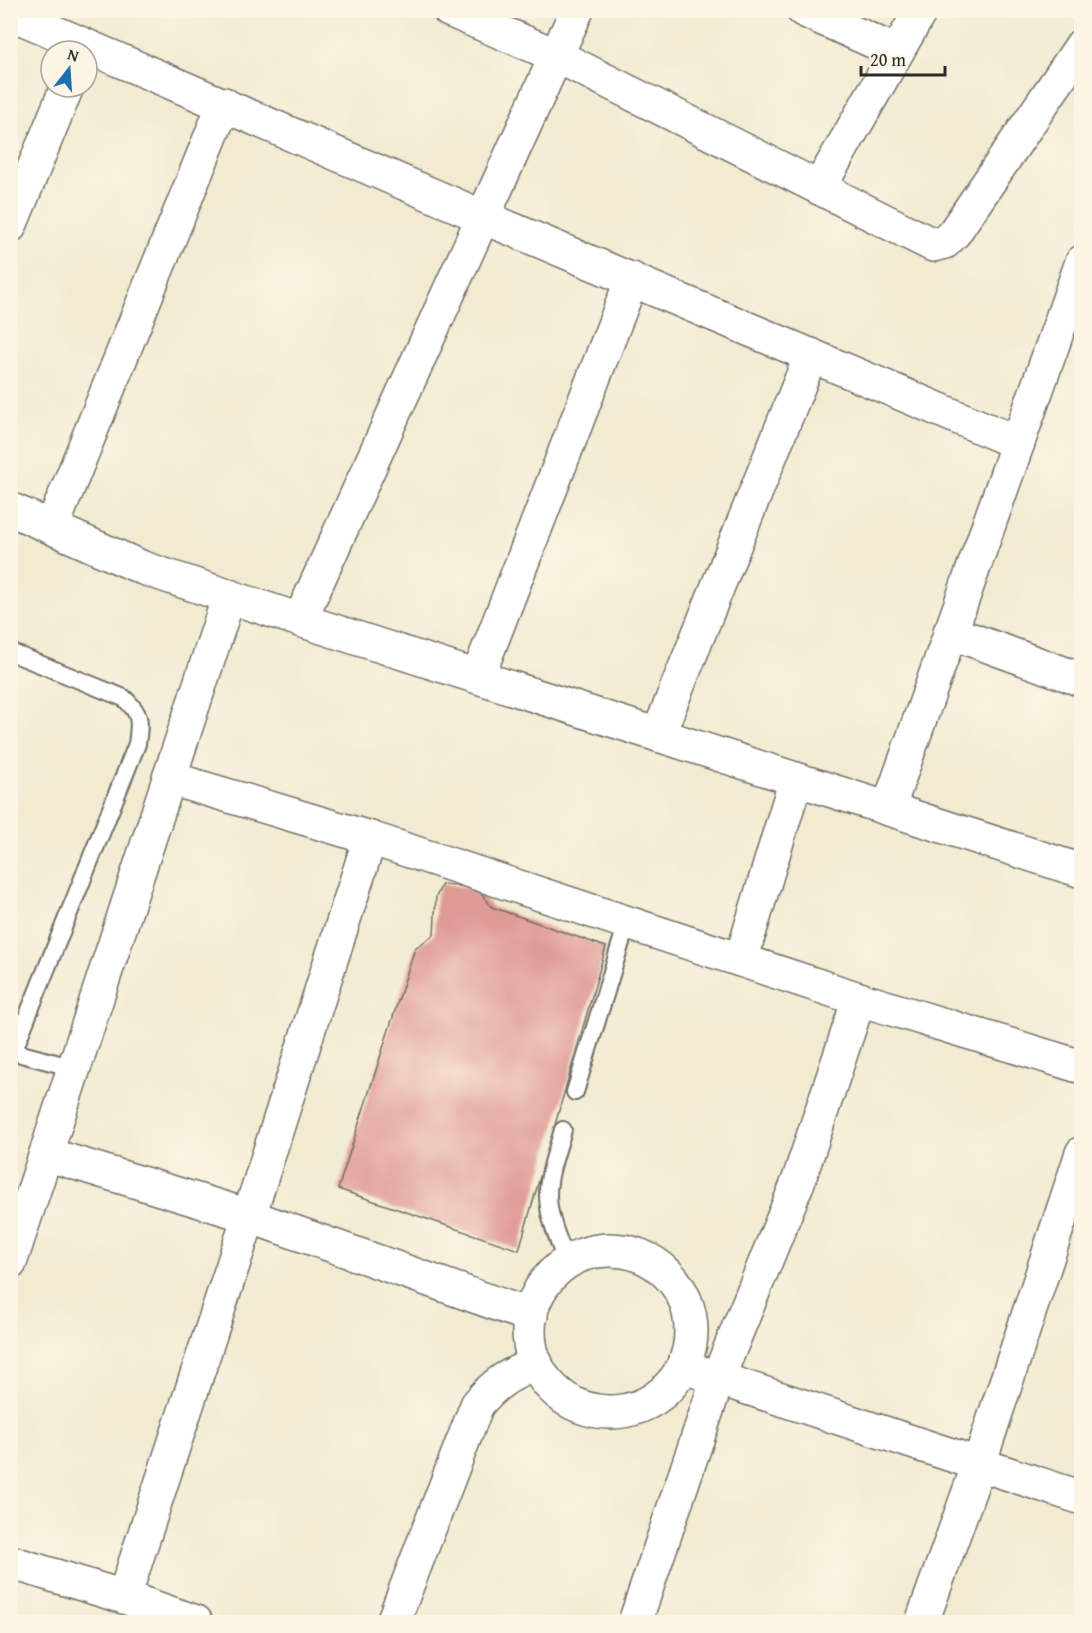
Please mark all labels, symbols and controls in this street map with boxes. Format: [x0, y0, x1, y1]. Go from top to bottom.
north arrow [39, 39, 99, 99]
scale bar [861, 39, 945, 77]
text: N [65, 42, 82, 68]
text: 20 m [870, 46, 906, 73]

